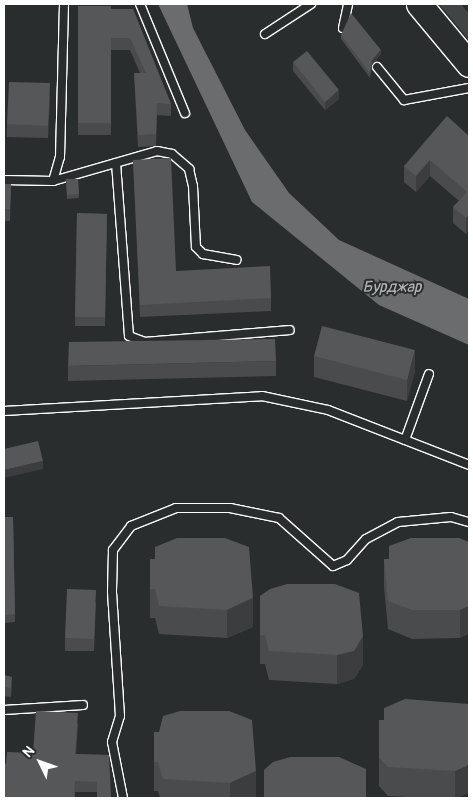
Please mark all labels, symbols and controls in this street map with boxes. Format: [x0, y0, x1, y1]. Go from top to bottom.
water label: Бурджар [363, 277, 421, 297]
north arrow [15, 737, 65, 787]
text: N [19, 742, 38, 761]

